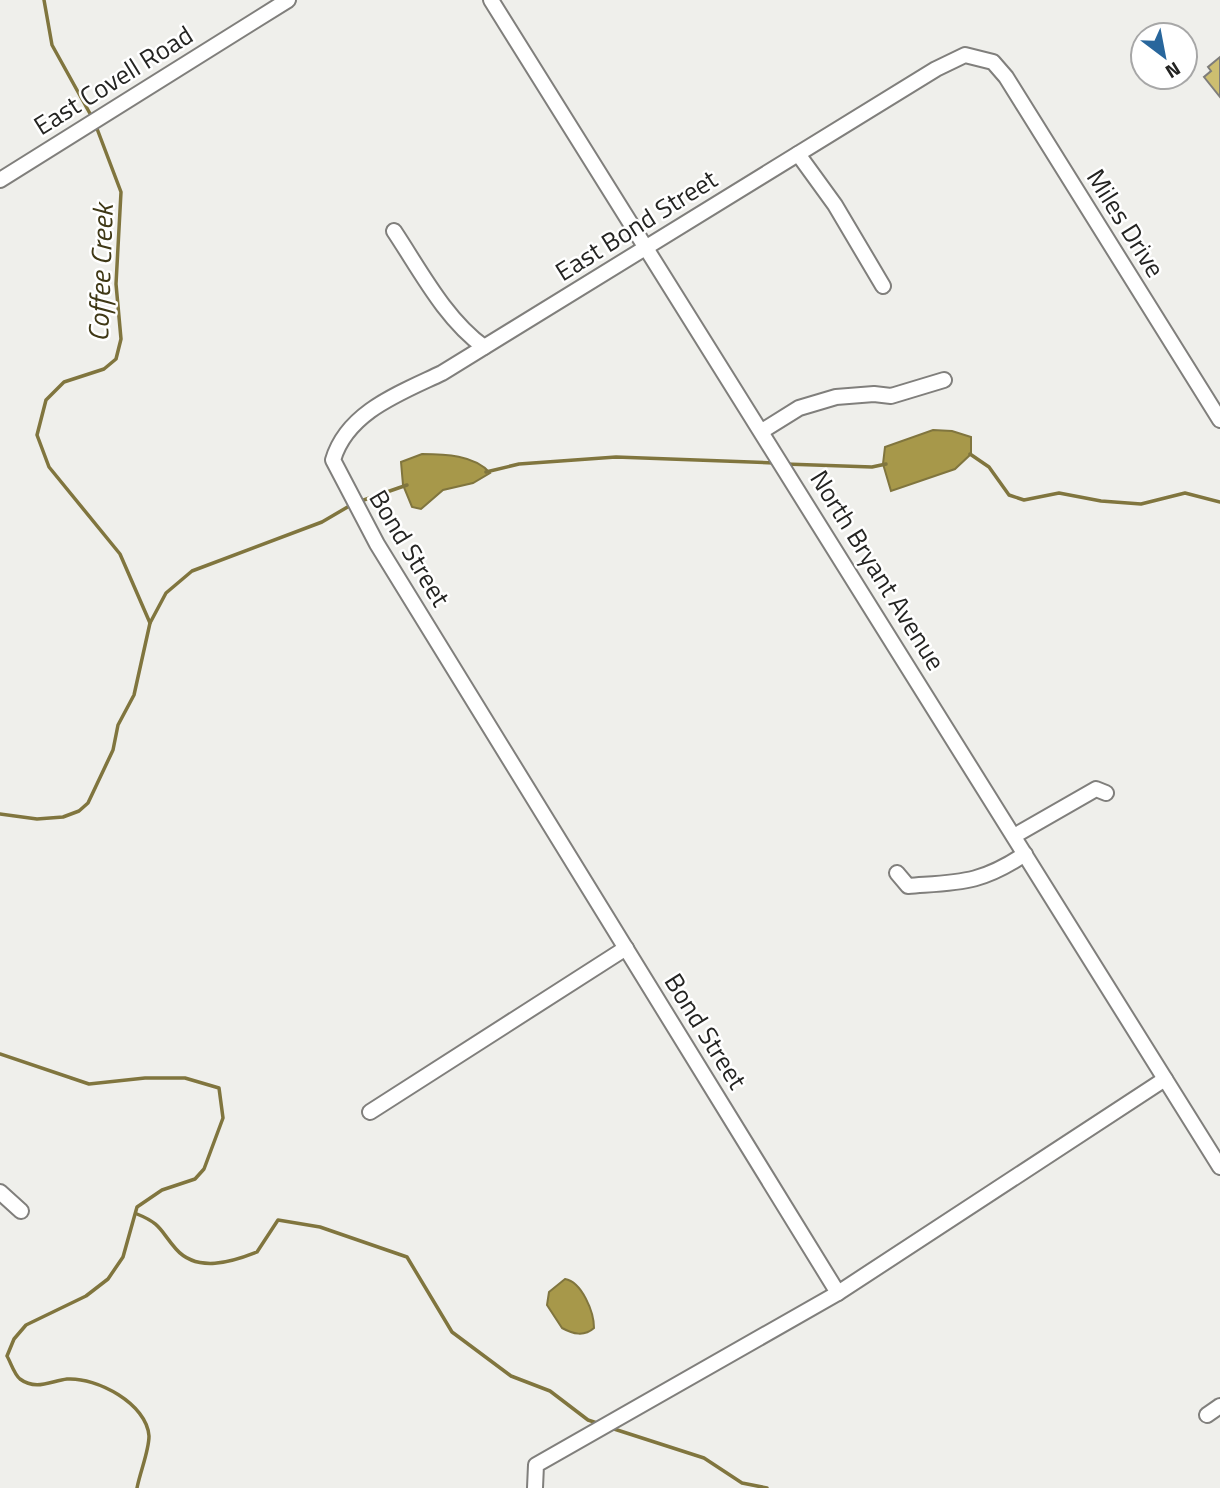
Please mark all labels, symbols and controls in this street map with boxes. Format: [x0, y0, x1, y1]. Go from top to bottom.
street label: East Covell Road [26, 15, 200, 145]
north arrow [1129, 21, 1199, 91]
text: N [1160, 55, 1187, 87]
street label: East Bond Street [547, 160, 725, 290]
street label: Miles Drive [1077, 161, 1175, 285]
water label: Coffee Creek [76, 200, 124, 342]
street label: North Bryant Avenue [801, 462, 955, 678]
street label: Bond Street [360, 482, 460, 614]
street label: Bond Street [655, 965, 757, 1097]

